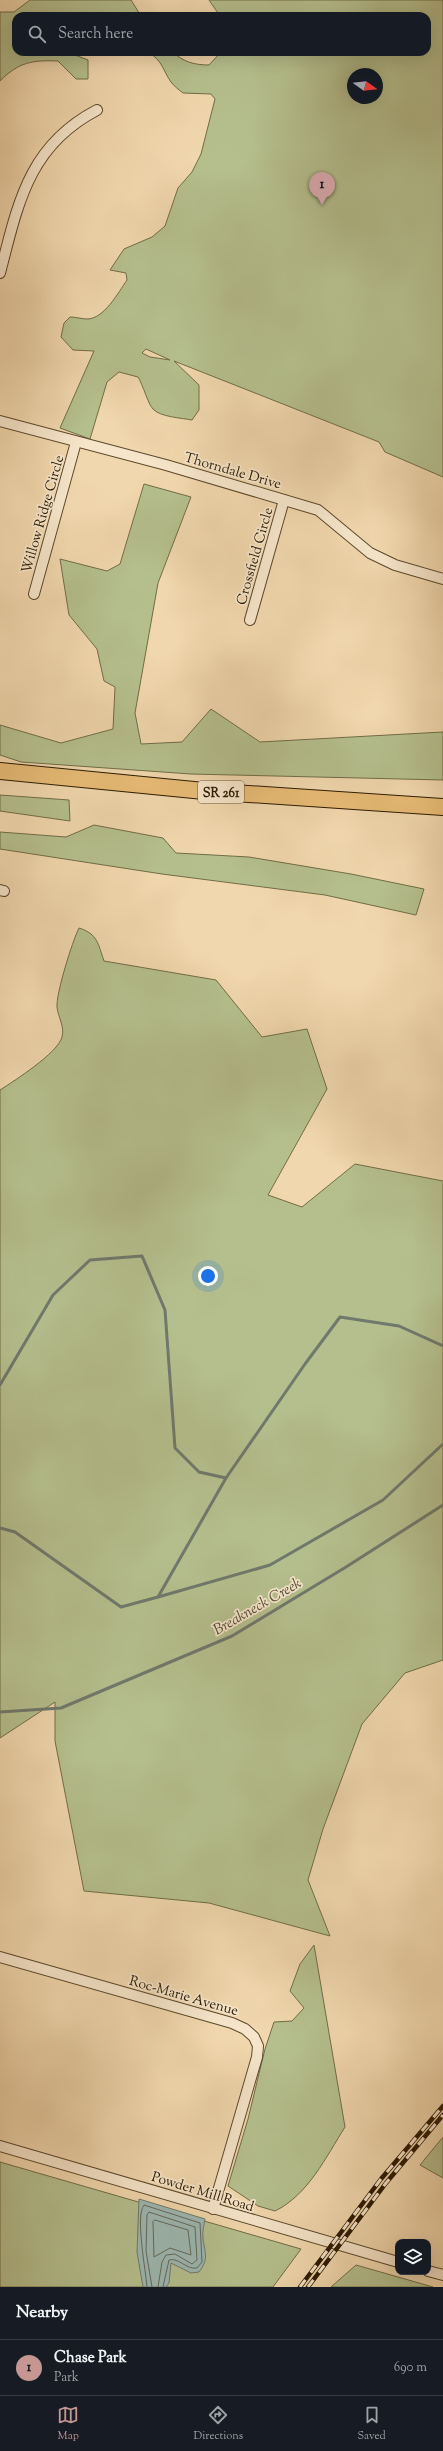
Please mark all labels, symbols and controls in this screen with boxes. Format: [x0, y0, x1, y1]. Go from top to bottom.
search box [12, 12, 431, 56]
icon: search [26, 23, 48, 45]
text: Search here [58, 24, 133, 45]
north arrow [347, 68, 383, 104]
pin: 1 [309, 172, 335, 205]
street label: Thorndale Drive [181, 448, 283, 495]
street label: Willow Ridge Circle [18, 453, 70, 576]
street label: Crossfield Circle [232, 505, 279, 608]
road number: SR 261 [198, 781, 244, 803]
your location [198, 1266, 218, 1286]
water label: Breakneck Creek [210, 1573, 306, 1641]
street label: Roc-Marie Avenue [127, 1972, 240, 2022]
street label: Powder Mill Road [149, 2168, 256, 2218]
map controls [395, 2239, 431, 2275]
button: layers [395, 2239, 431, 2275]
text: Nearby [16, 2301, 68, 2325]
text: Chase Park [54, 2348, 127, 2369]
text: 1 [27, 2359, 31, 2377]
text: 690 m [394, 2359, 427, 2377]
text: Park [54, 2369, 79, 2387]
tab: Map [57, 2404, 79, 2444]
tab: Directions [194, 2404, 243, 2444]
tab: Saved [358, 2404, 386, 2444]

